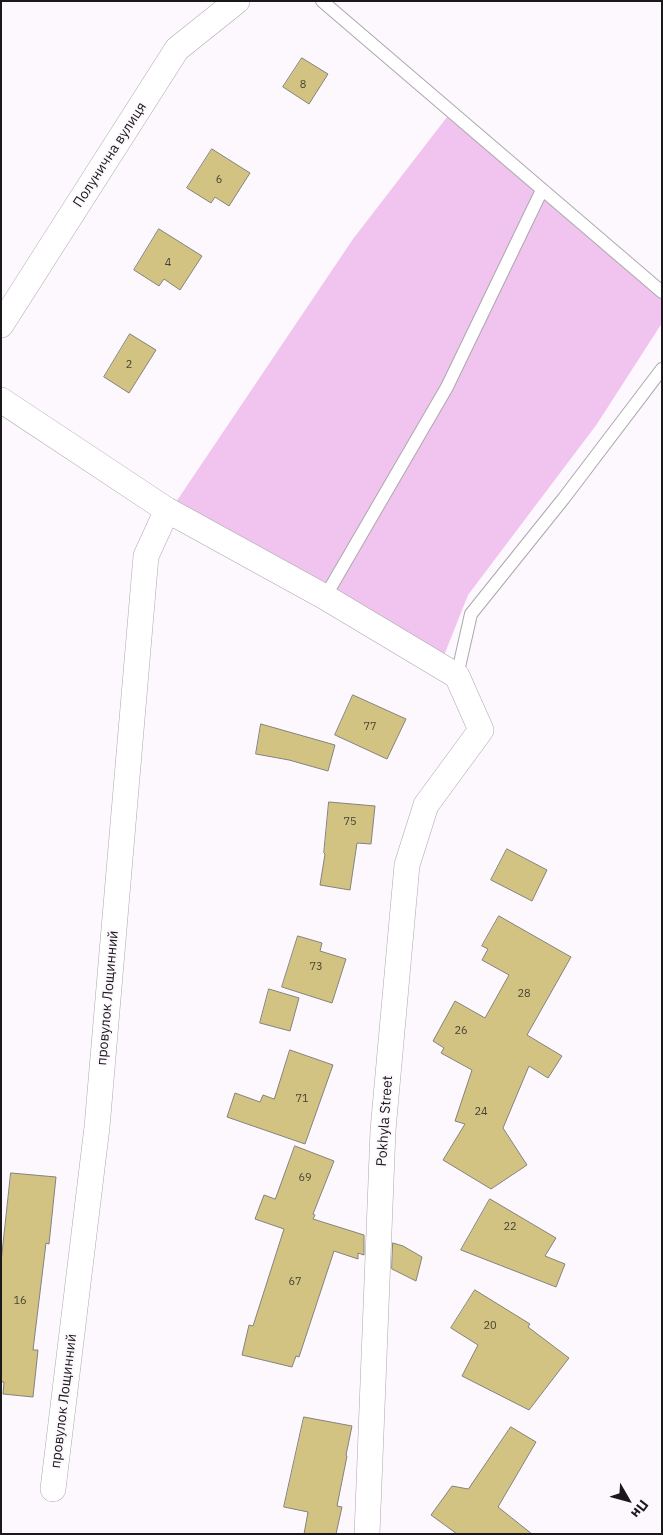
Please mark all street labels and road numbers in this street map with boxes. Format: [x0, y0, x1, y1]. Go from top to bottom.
street label: Полунична вулиця [70, 99, 150, 211]
street label: провулок Лощинний [94, 930, 122, 1066]
street label: Pokhyla Street [373, 1075, 397, 1167]
street label: провулок Лощинний [47, 1333, 81, 1469]

